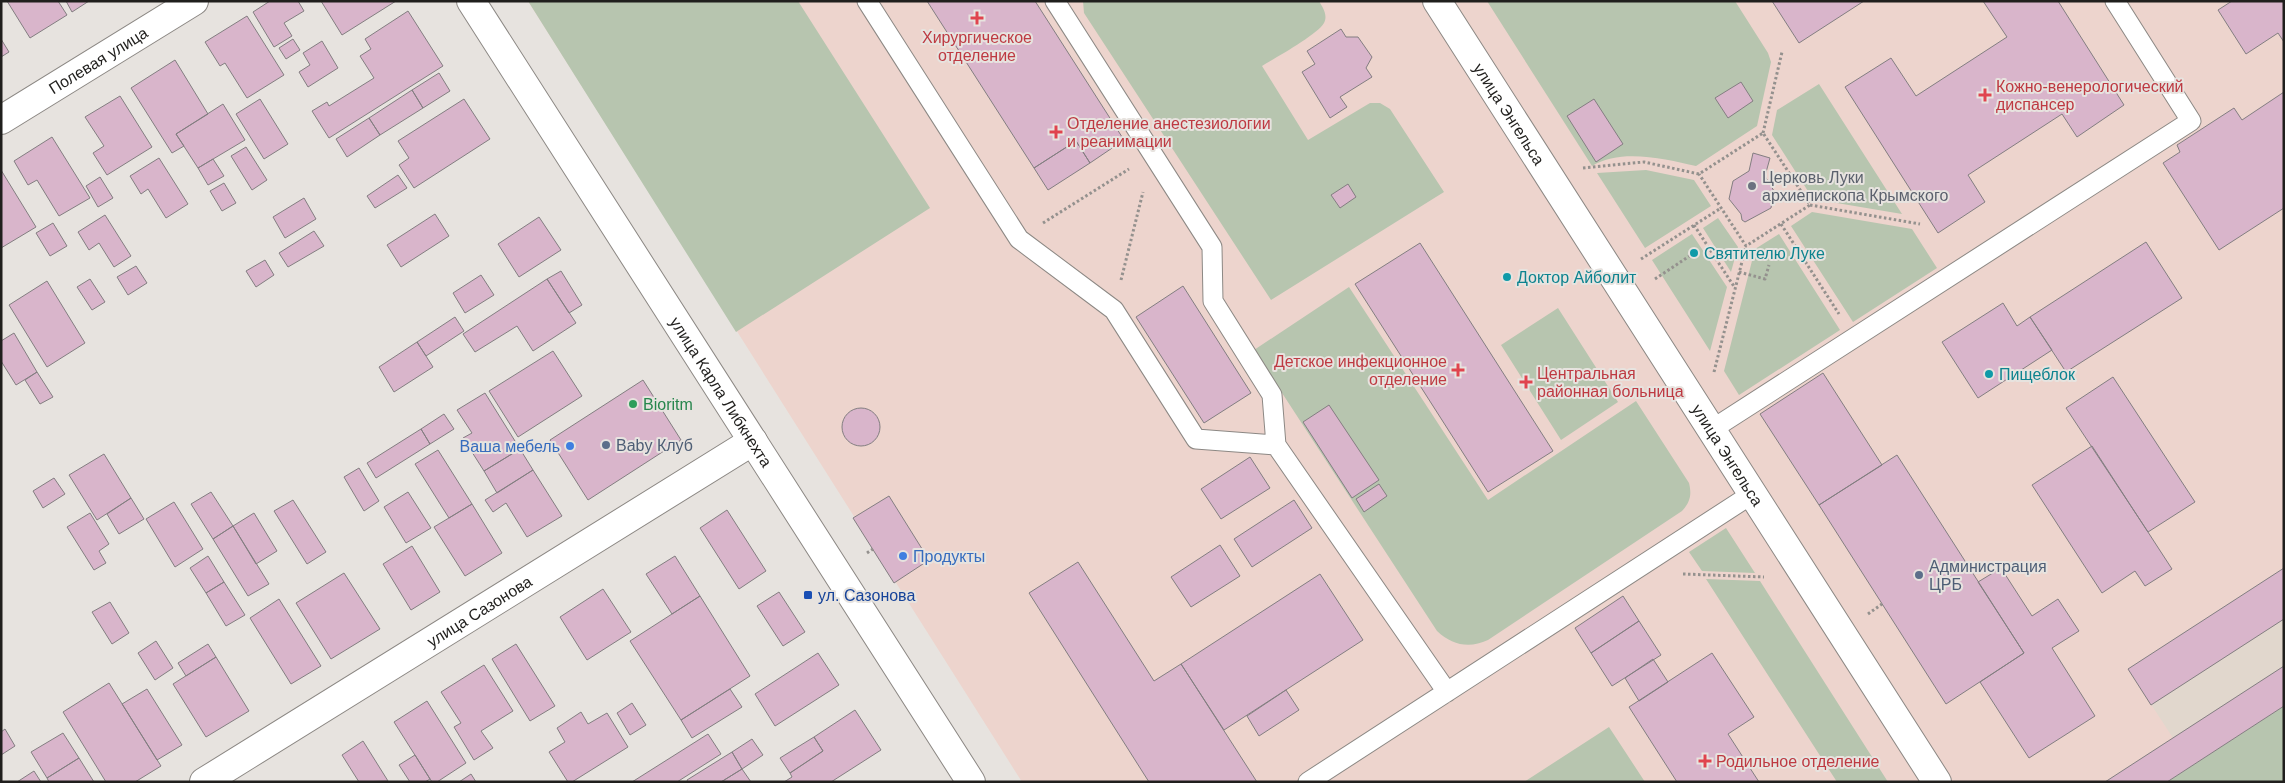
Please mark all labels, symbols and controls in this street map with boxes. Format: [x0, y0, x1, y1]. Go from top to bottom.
marker: Хирургическое отделение [970, 11, 984, 25]
street label: Полевая улица [46, 24, 151, 97]
place label: Хирургическое отделение [922, 29, 1032, 64]
street label: улица Энгельса [1470, 60, 1548, 168]
place label: Кожно-венерологический диспансер [1996, 78, 2184, 113]
marker: Кожно-венерологический диспансер [1978, 88, 1992, 102]
place label: Отделение анестезиологии и реанимации [1067, 115, 1271, 150]
marker: Отделение анестезиологии и реанимации [1049, 125, 1063, 139]
place label: Церковь Луки архиепископа Крымского [1762, 169, 1948, 204]
marker: Церковь Луки архиепископа Крымского [1746, 180, 1758, 192]
place label: Святителю Луке [1704, 245, 1825, 262]
marker: Святителю Луке [1688, 247, 1700, 259]
place label: Доктор Айболит [1517, 269, 1637, 286]
marker: Доктор Айболит [1501, 271, 1513, 283]
street label: улица Карла Либкнехта [667, 314, 775, 470]
place label: Детское инфекционное отделение [1274, 353, 1447, 388]
marker: Детское инфекционное отделение [1451, 363, 1465, 377]
place label: Центральная районная больница [1537, 365, 1684, 400]
place label: Пищеблок [1999, 366, 2076, 383]
marker: Пищеблок [1983, 368, 1995, 380]
marker: Центральная районная больница [1519, 375, 1533, 389]
place label: Bioritm [643, 396, 693, 413]
marker: Bioritm [627, 398, 639, 410]
street label: улица Энгельса [1688, 401, 1766, 509]
place label: Baby Клуб [616, 437, 693, 454]
place label: Ваша мебель [460, 438, 560, 455]
marker: Baby Клуб [600, 439, 612, 451]
marker: Ваша мебель [564, 440, 576, 452]
place label: Продукты [913, 548, 985, 565]
marker: Продукты [897, 550, 909, 562]
place label: Администрация ЦРБ [1929, 558, 2047, 593]
marker: Администрация ЦРБ [1913, 569, 1925, 581]
street label: улица Сазонова [424, 573, 535, 650]
place label: ул. Сазонова [818, 587, 915, 604]
marker: ул. Сазонова [802, 589, 814, 601]
place label: Родильное отделение [1716, 753, 1880, 770]
marker: Родильное отделение [1698, 754, 1712, 768]

